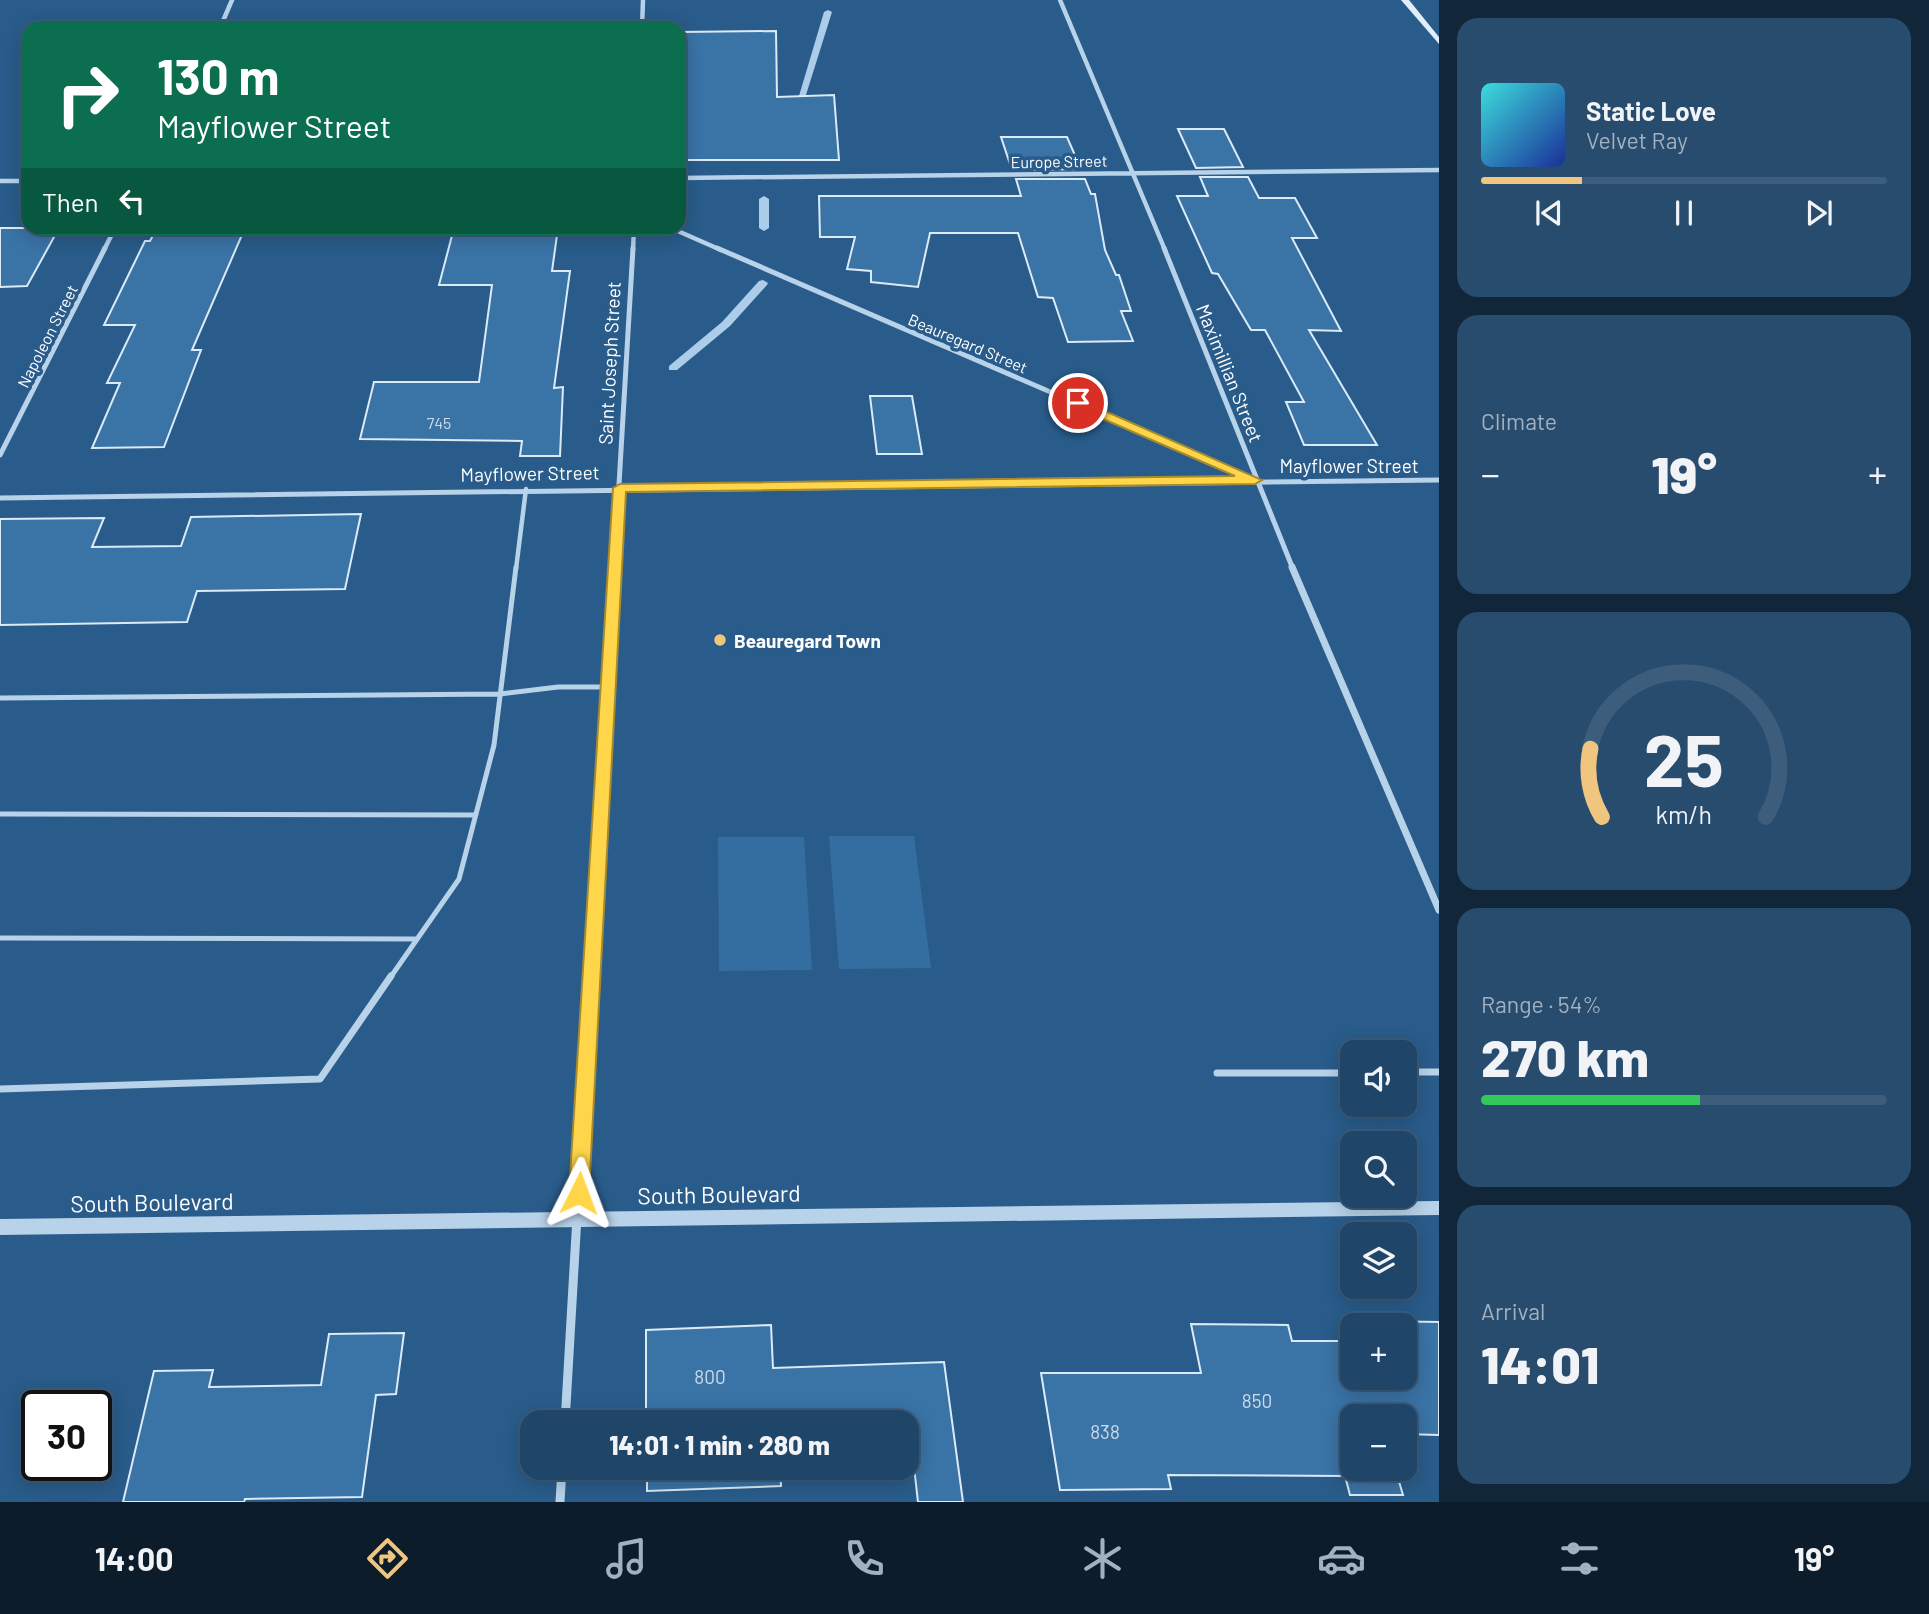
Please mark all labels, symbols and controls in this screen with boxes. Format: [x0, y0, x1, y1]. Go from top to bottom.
text: 130 m [157, 46, 279, 105]
icon: right [42, 49, 133, 140]
text: Static Love [1586, 95, 1716, 126]
text: Mayflower Street [157, 106, 391, 144]
text: Velvet Ray [1586, 126, 1688, 154]
street label: Europe Street [1010, 151, 1108, 171]
icon: left [113, 182, 151, 220]
text: Then [42, 186, 99, 217]
icon: previous [1530, 194, 1568, 232]
icon: pause [1665, 194, 1703, 232]
icon: next [1800, 194, 1838, 232]
street label: Napoleon Street [13, 281, 81, 391]
street label: Saint Joseph Street [593, 281, 625, 445]
street label: Maximillian Street [1192, 301, 1268, 445]
street label: Beauregard Street [906, 309, 1030, 377]
pin [1048, 373, 1108, 433]
icon: arrive [1059, 384, 1097, 422]
text: Climate [1481, 407, 1557, 435]
house number: 745 [427, 413, 451, 432]
text: 19° [1651, 442, 1717, 504]
text: − [1481, 450, 1500, 496]
text: + [1868, 450, 1887, 496]
street label: Mayflower Street [1279, 454, 1419, 477]
street label: Mayflower Street [460, 460, 600, 486]
place label: Beauregard Town [734, 629, 881, 652]
marker: Beauregard Town [712, 632, 728, 648]
text: 25 [1644, 714, 1724, 802]
text: km/h [1656, 799, 1712, 829]
text: Range · 54% [1481, 990, 1602, 1018]
text: 270 km [1481, 1025, 1649, 1087]
map controls [1340, 1040, 1417, 1481]
button: sound [1340, 1040, 1417, 1117]
button: search [1340, 1131, 1417, 1208]
position arrow [542, 1156, 616, 1230]
street label: South Boulevard [637, 1179, 801, 1209]
street label: South Boulevard [70, 1187, 234, 1217]
button: layers [1340, 1222, 1417, 1299]
text: Arrival [1481, 1297, 1545, 1325]
button: + [1340, 1313, 1417, 1390]
text: 14:01 [1481, 1332, 1599, 1394]
house number: 800 [694, 1365, 726, 1388]
house number: 850 [1242, 1389, 1272, 1412]
speed limit sign: 30 [21, 1390, 112, 1481]
button: − [1340, 1404, 1417, 1481]
house number: 838 [1090, 1420, 1120, 1443]
text: 14:01 · 1 min · 280 m [609, 1429, 830, 1460]
icon: directions [363, 1534, 412, 1583]
icon: music [602, 1534, 651, 1583]
icon: phone [840, 1534, 889, 1583]
icon: climate [1078, 1534, 1127, 1583]
icon: car [1317, 1534, 1366, 1583]
icon: filters [1555, 1534, 1604, 1583]
text: 14:00 [95, 1539, 174, 1577]
text: 19° [1794, 1539, 1834, 1577]

